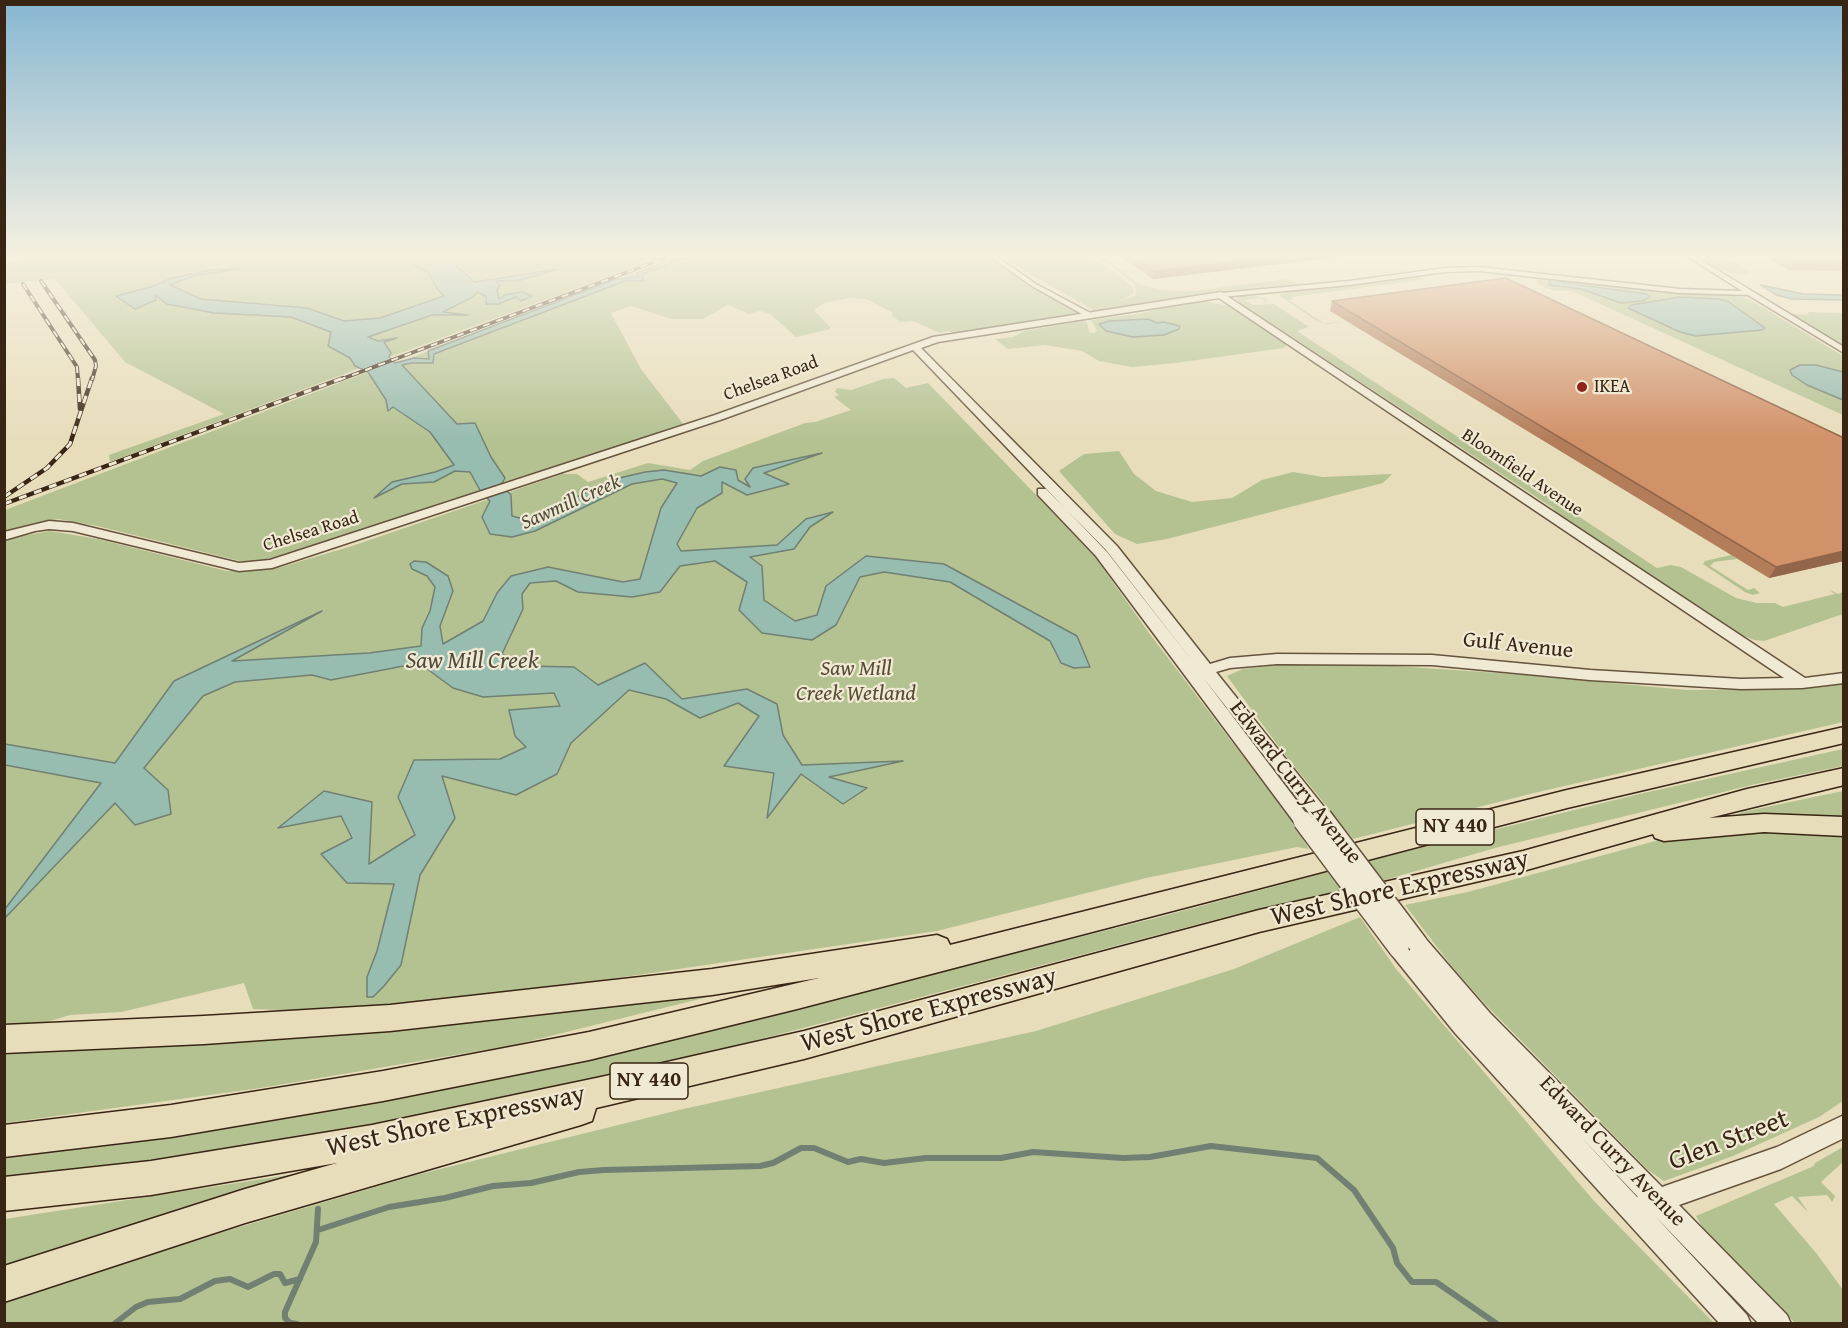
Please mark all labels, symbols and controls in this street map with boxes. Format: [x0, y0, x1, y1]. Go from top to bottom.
street label: Chelsea Road [721, 352, 821, 406]
place label: IKEA [1594, 376, 1630, 398]
marker: IKEA [1575, 380, 1589, 394]
street label: Bloomfield Avenue [1457, 424, 1587, 522]
water label: Sawmill Creek [517, 470, 625, 536]
street label: Chelsea Road [260, 507, 362, 557]
street label: Gulf Avenue [1462, 627, 1574, 665]
water label: Saw Mill Creek [405, 648, 539, 676]
park label: Saw Mill Creek Wetland [796, 656, 916, 708]
street label: Edward Curry Avenue [1223, 696, 1367, 870]
road number: NY 440 [1416, 809, 1494, 845]
street label: West Shore Expressway [1268, 844, 1532, 934]
street label: West Shore Expressway [797, 961, 1061, 1061]
road number: NY 440 [610, 1063, 688, 1099]
street label: Edward Curry Avenue [1533, 1071, 1691, 1233]
street label: West Shore Expressway [324, 1079, 588, 1165]
street label: Glen Street [1665, 1103, 1793, 1179]

